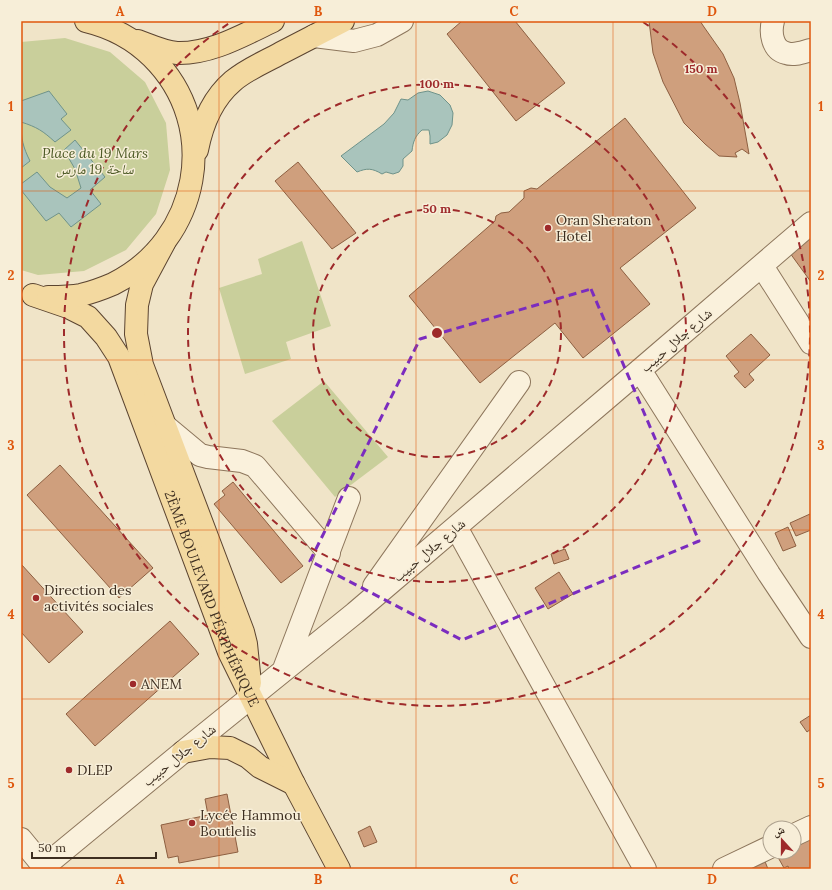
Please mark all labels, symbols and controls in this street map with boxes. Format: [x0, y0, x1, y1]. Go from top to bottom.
text: A [116, 3, 125, 20]
text: B [314, 3, 323, 20]
text: C [510, 3, 519, 20]
text: D [707, 3, 717, 20]
text: 150 m [684, 61, 718, 76]
text: 100 m [420, 76, 454, 91]
text: 1 [8, 98, 14, 115]
text: 1 [818, 98, 824, 115]
park label: Place du 19 Mars ساحة 19 مارس [42, 144, 148, 178]
text: 50 m [423, 201, 451, 216]
place label: Oran Sheraton Hotel [556, 211, 652, 245]
marker: Oran Sheraton Hotel [543, 223, 553, 233]
text: 2 [8, 267, 15, 284]
text: 2 [818, 267, 825, 284]
street label: شارع جلال حبيب [636, 304, 716, 377]
centre of rings [430, 326, 444, 340]
text: 3 [7, 437, 15, 454]
text: 3 [817, 437, 825, 454]
street label: 2ÈME BOULEVARD PÉRIPHÉRIQUE [161, 488, 264, 710]
street label: شارع جلال حبيب [389, 514, 470, 586]
place label: Direction des activités sociales [44, 581, 154, 615]
marker: Direction des activités sociales [31, 593, 41, 603]
text: 4 [7, 606, 15, 623]
text: 4 [817, 606, 825, 623]
place label: ANEM [140, 675, 182, 693]
marker: ANEM [128, 679, 138, 689]
street label: شارع جلال حبيب [139, 720, 220, 791]
place label: DLEP [77, 761, 113, 779]
marker: DLEP [64, 765, 74, 775]
text: 5 [7, 775, 15, 792]
text: 5 [817, 775, 825, 792]
place label: Lycée Hammou Boutlelis [200, 806, 301, 840]
marker: Lycée Hammou Boutlelis [187, 818, 197, 828]
north arrow [762, 820, 802, 860]
text: ش [770, 822, 787, 840]
scale bar [32, 834, 156, 860]
text: 50 m [38, 840, 66, 855]
text: A [116, 871, 125, 888]
text: B [314, 871, 323, 888]
text: C [510, 871, 519, 888]
text: D [707, 871, 717, 888]

